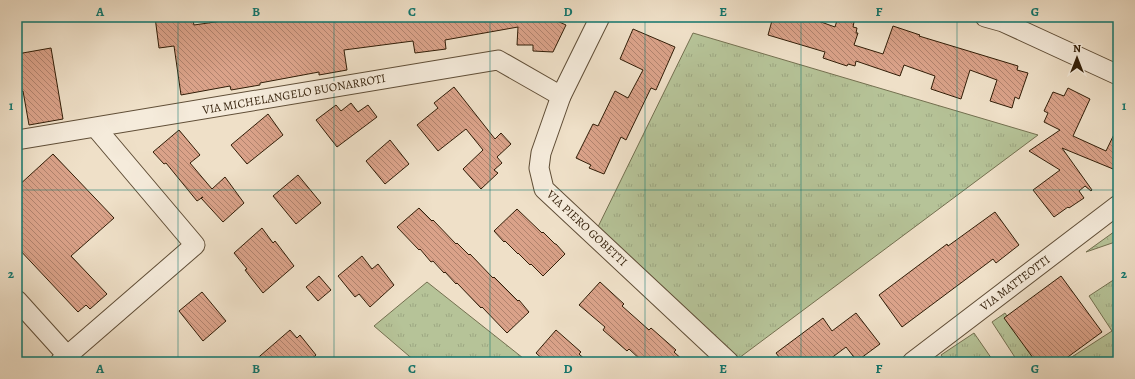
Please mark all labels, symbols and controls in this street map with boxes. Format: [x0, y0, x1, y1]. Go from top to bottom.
text: A [95, 3, 105, 20]
text: B [252, 3, 260, 20]
text: C [408, 3, 416, 20]
text: D [563, 3, 573, 20]
text: E [719, 3, 727, 20]
text: F [876, 3, 883, 20]
text: G [1031, 3, 1039, 20]
north arrow [1057, 38, 1097, 78]
text: N [1073, 41, 1081, 56]
street label: VIA MICHELANGELO BUONARROTI [200, 70, 387, 118]
text: 1 [9, 97, 14, 114]
text: 1 [1122, 97, 1127, 114]
street label: VIA PIERO GOBETTI [542, 186, 631, 270]
street label: VIA MATTEOTTI [976, 251, 1053, 315]
text: 2 [8, 265, 15, 282]
text: 2 [1121, 265, 1128, 282]
text: A [95, 360, 105, 377]
text: B [252, 360, 260, 377]
text: C [408, 360, 416, 377]
text: D [563, 360, 573, 377]
text: E [719, 360, 727, 377]
text: F [876, 360, 883, 377]
text: G [1031, 360, 1039, 377]

